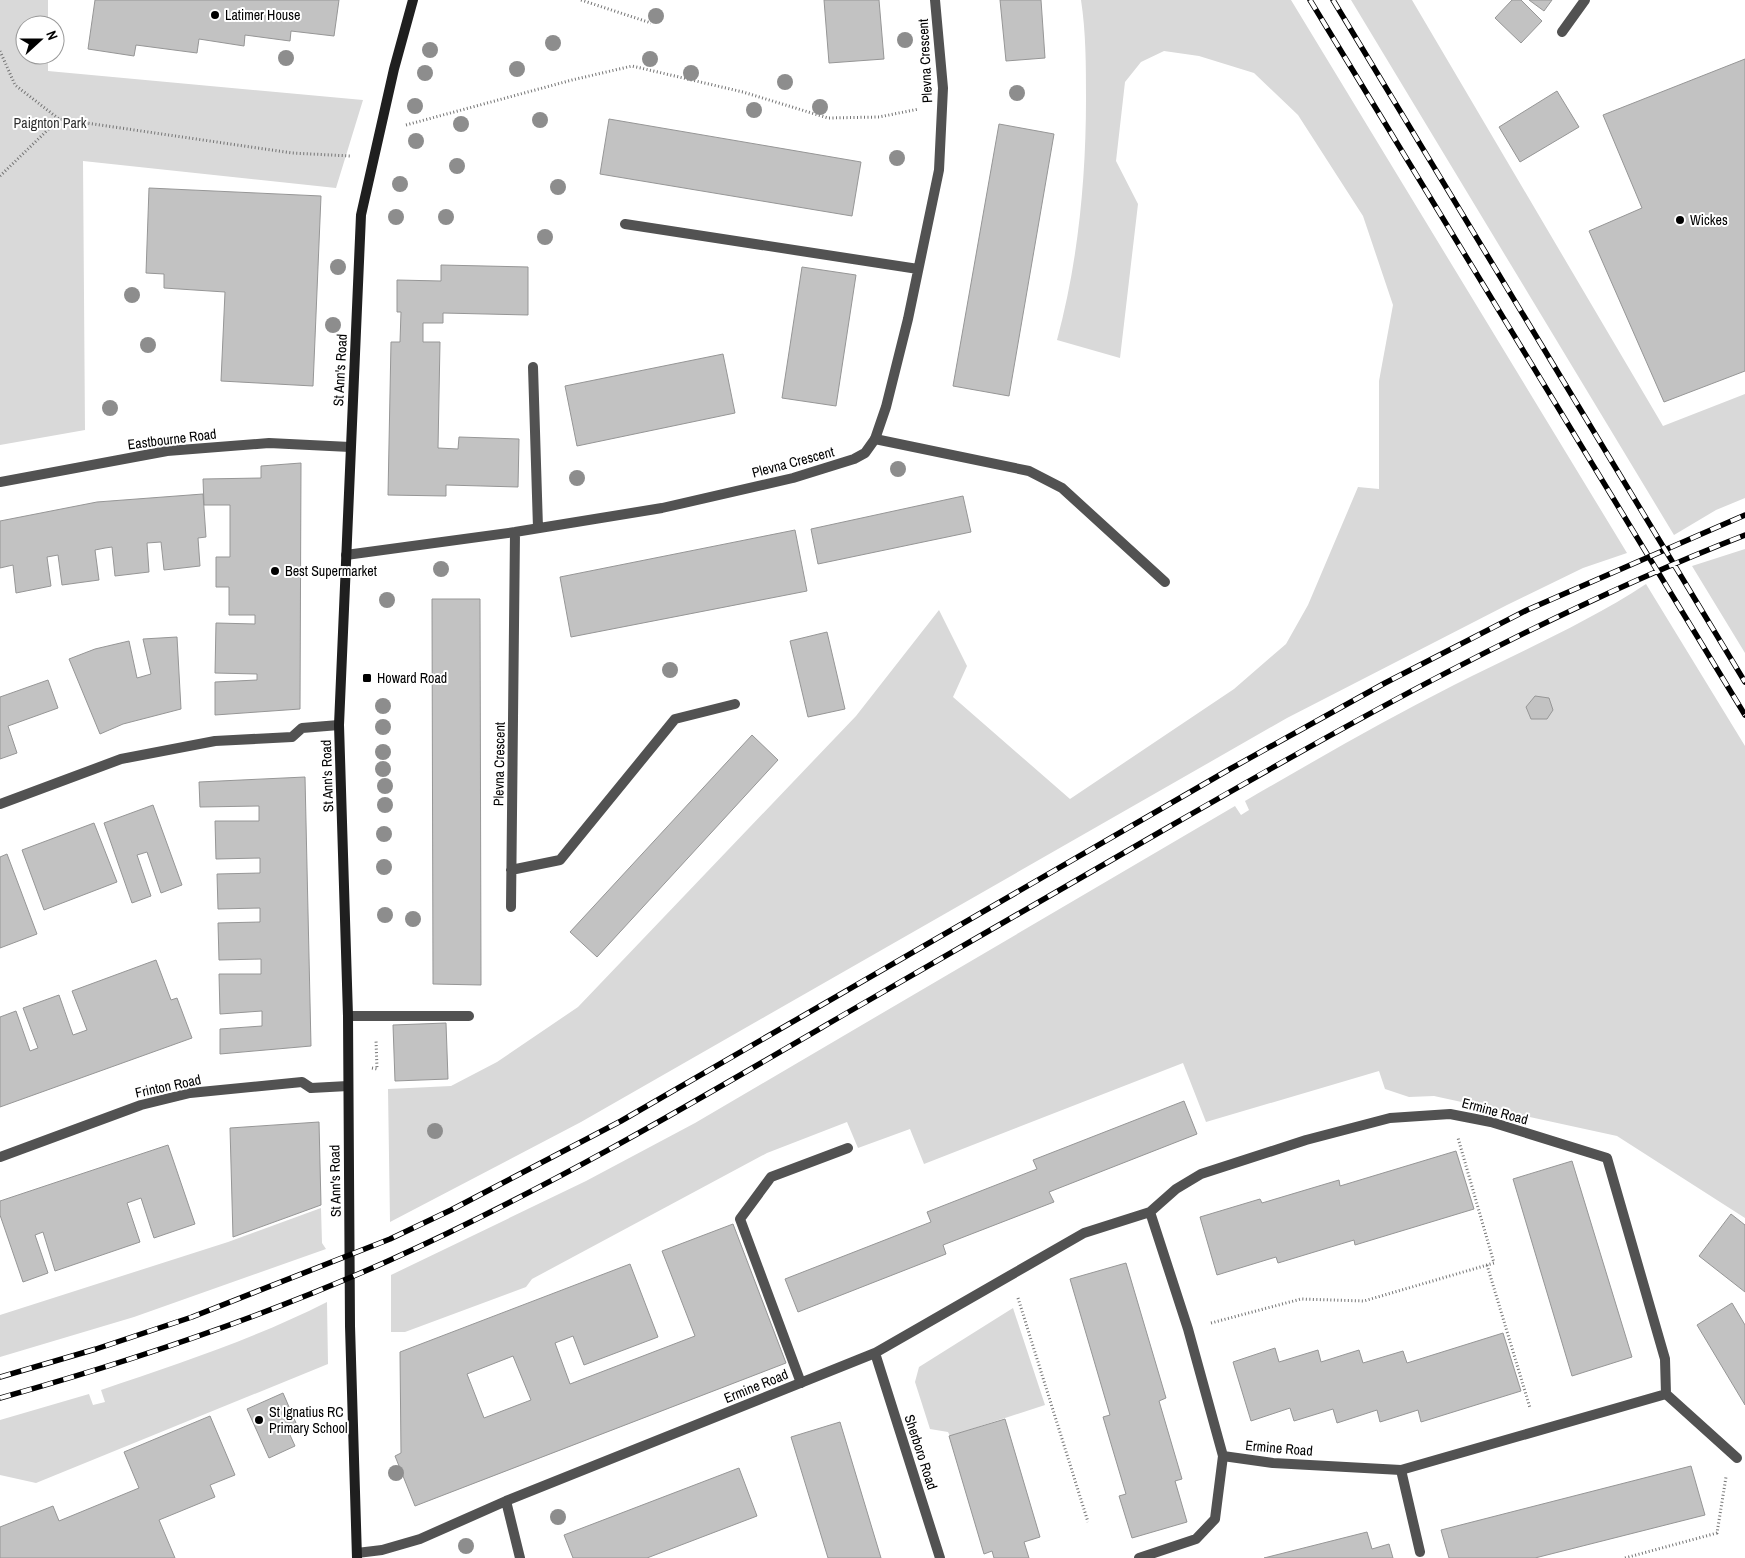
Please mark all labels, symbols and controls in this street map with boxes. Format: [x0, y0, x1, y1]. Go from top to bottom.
place label: Latimer House [225, 6, 300, 24]
marker: Latimer House [209, 9, 221, 21]
north arrow [15, 15, 65, 65]
street label: Plevna Crescent [914, 18, 936, 104]
text: N [42, 28, 62, 42]
park label: Paignton Park [14, 114, 87, 132]
place label: Wickes [1690, 211, 1728, 229]
marker: Wickes [1674, 214, 1686, 226]
street label: St Ann's Road [329, 333, 351, 407]
street label: Eastbourne Road [127, 425, 217, 453]
street label: Plevna Crescent [750, 442, 836, 482]
place label: Best Supermarket [285, 562, 377, 580]
marker: Best Supermarket [269, 565, 281, 577]
place label: Howard Road [377, 669, 447, 687]
marker: Howard Road [361, 672, 373, 684]
street label: Plevna Crescent [489, 722, 509, 806]
street label: St Ann's Road [317, 739, 337, 813]
street label: Frinton Road [133, 1070, 203, 1102]
street label: Ermine Road [1460, 1094, 1530, 1128]
street label: St Ann's Road [325, 1145, 345, 1217]
street label: Ermine Road [721, 1365, 791, 1407]
place label: St Ignatius RC Primary School [269, 1403, 347, 1437]
street label: Sherboro Road [900, 1412, 942, 1492]
marker: St Ignatius RC Primary School [253, 1414, 265, 1426]
street label: Ermine Road [1245, 1436, 1313, 1460]

